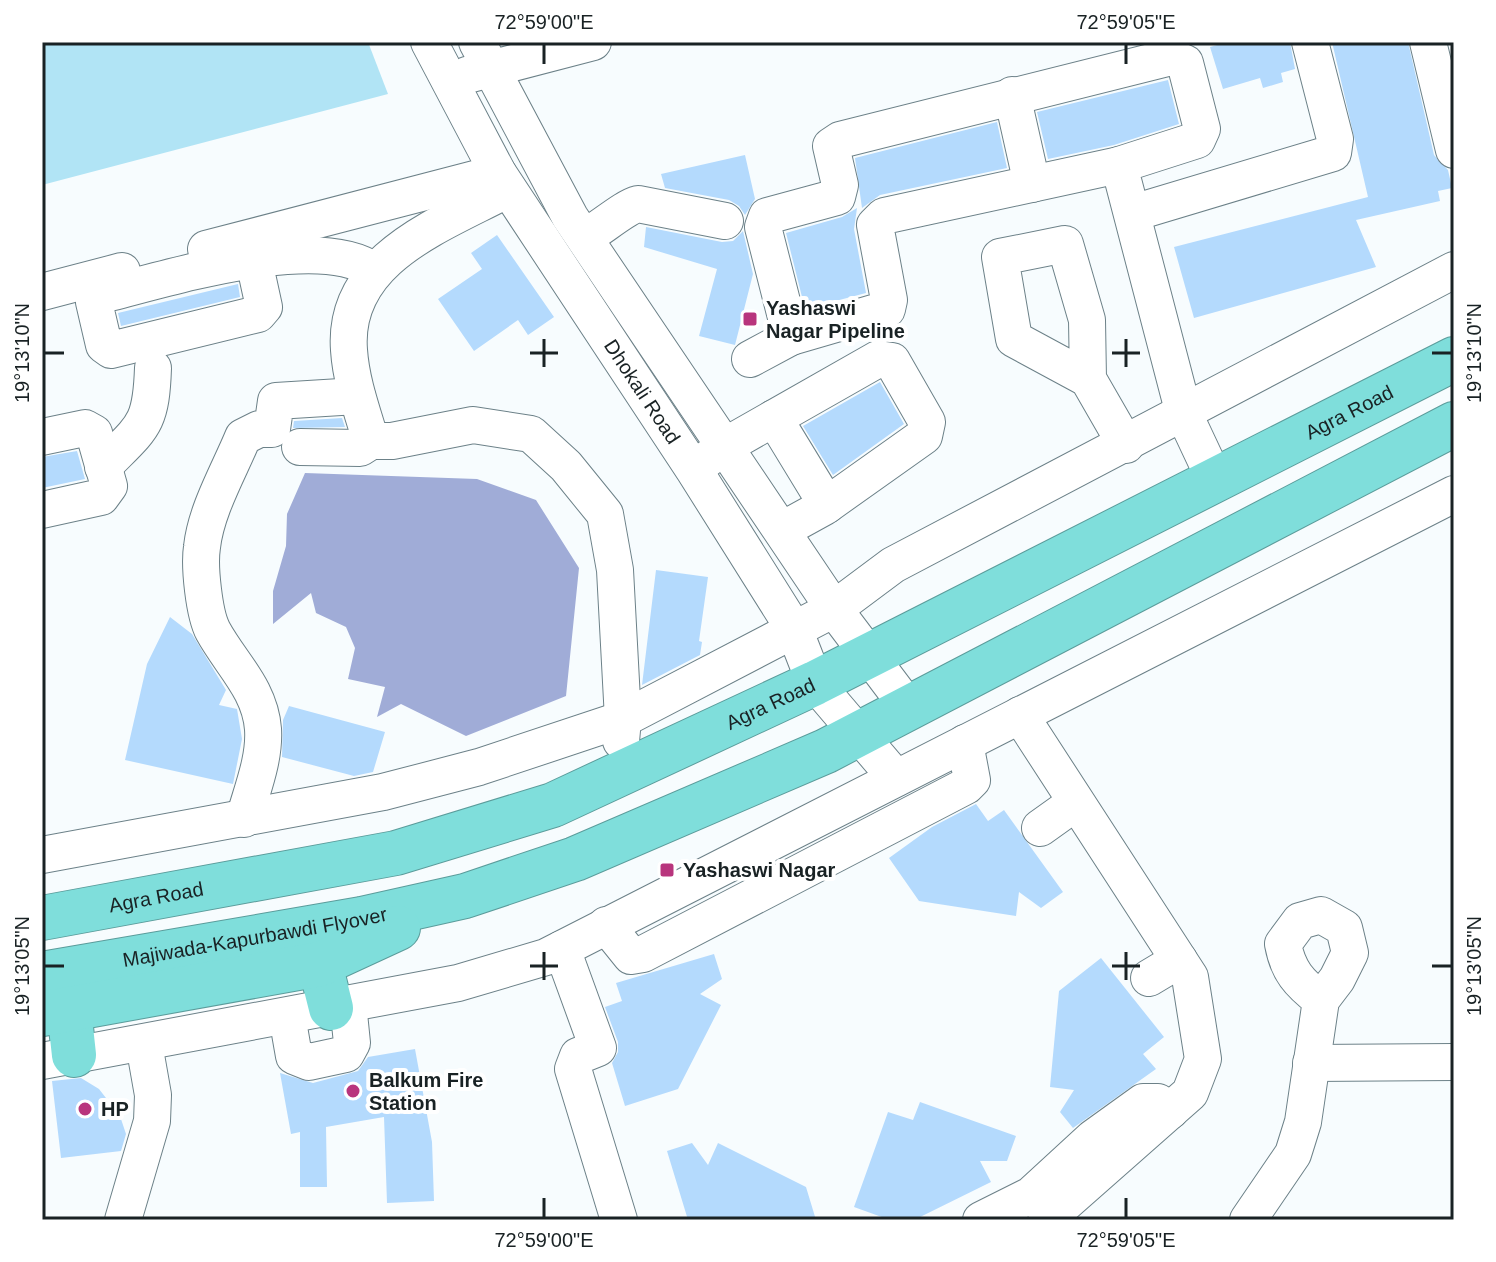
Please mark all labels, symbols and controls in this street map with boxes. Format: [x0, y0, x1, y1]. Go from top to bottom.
text: 72°59'00"E [495, 11, 594, 33]
text: 72°59'05"E [1077, 11, 1176, 33]
place label: Yashaswi Nagar Pipeline [766, 297, 905, 342]
text: 19°13'10"N [11, 303, 33, 403]
text: 19°13'10"N [1463, 303, 1485, 403]
marker: Yashaswi Nagar Pipeline [741, 310, 759, 328]
street label: Dhokali Road [600, 335, 685, 448]
street label: Agra Road [1302, 381, 1397, 444]
street label: Agra Road [722, 674, 818, 734]
place label: Yashaswi Nagar [683, 859, 836, 881]
marker: Yashaswi Nagar [658, 861, 676, 879]
street label: Agra Road [107, 878, 205, 917]
street label: Majiwada-Kapurbawdi Flyover [121, 903, 389, 971]
text: 19°13'05"N [11, 916, 33, 1016]
text: 19°13'05"N [1463, 916, 1485, 1016]
place label: Balkum Fire Station [369, 1069, 483, 1114]
marker: Balkum Fire Station [344, 1082, 362, 1100]
place label: HP [101, 1098, 129, 1120]
marker: HP [76, 1100, 94, 1118]
text: 72°59'00"E [495, 1229, 594, 1251]
text: 72°59'05"E [1077, 1229, 1176, 1251]

